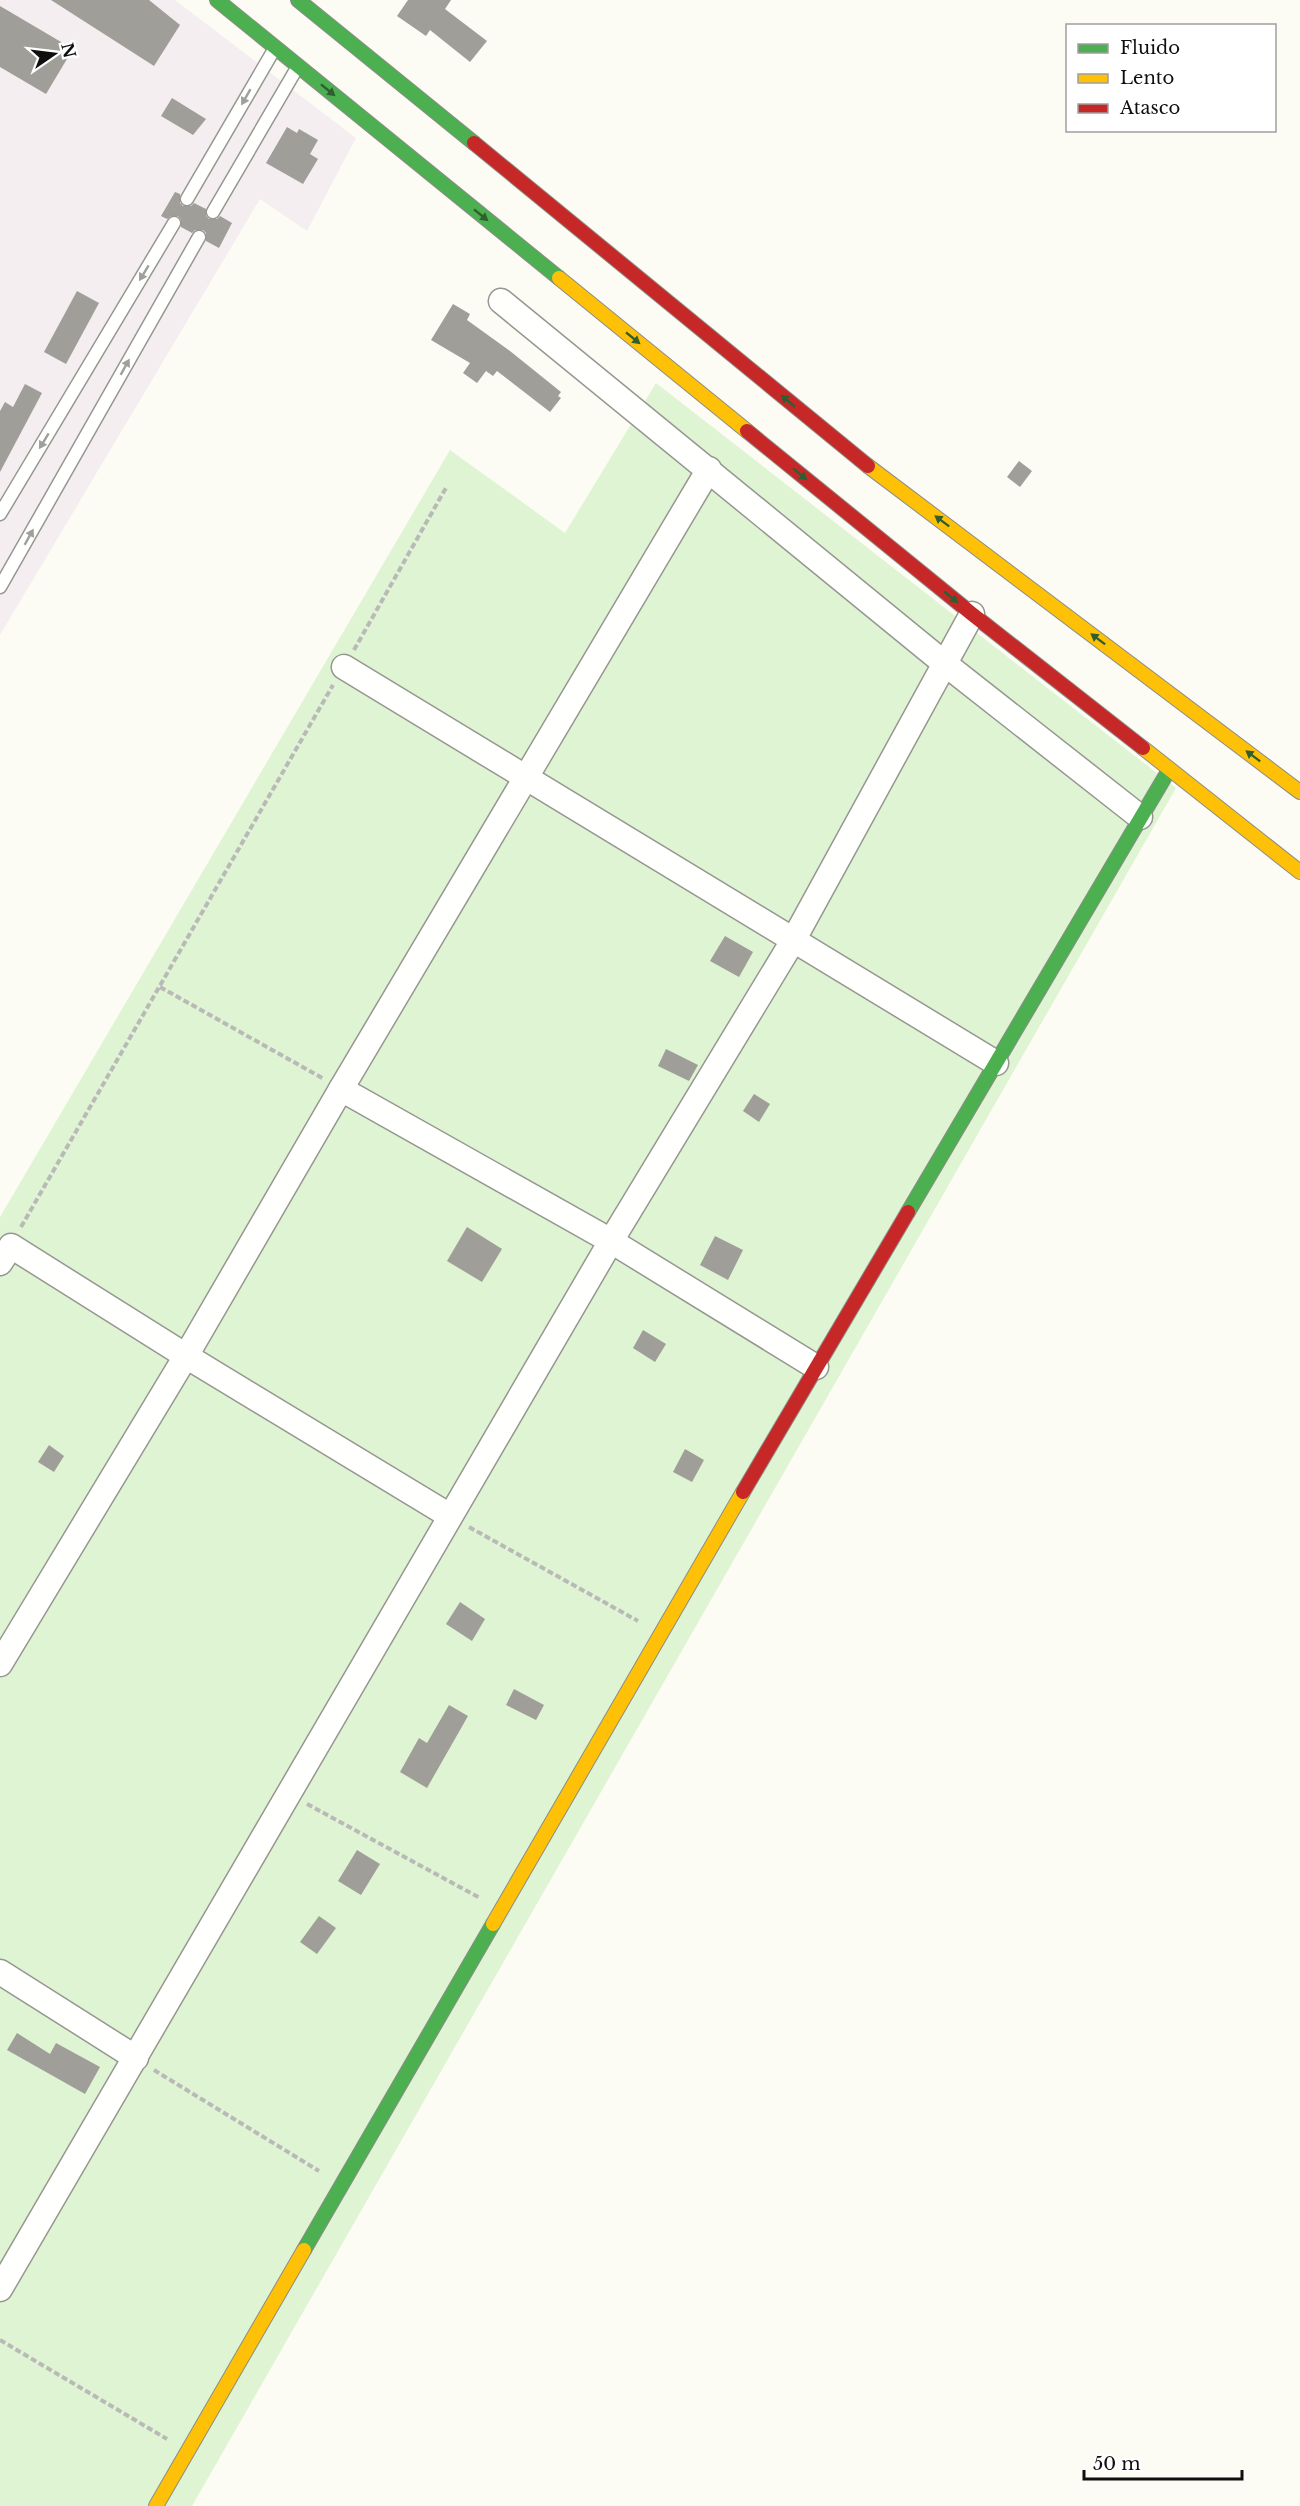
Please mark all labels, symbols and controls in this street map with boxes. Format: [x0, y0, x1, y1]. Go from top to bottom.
north arrow [24, 24, 84, 84]
legend [1066, 24, 1276, 132]
text: Fluido [1120, 37, 1180, 59]
text: N [57, 41, 80, 60]
text: Lento [1120, 67, 1174, 89]
one-way arrow [320, 83, 336, 96]
one-way arrow [241, 89, 251, 106]
text: Atasco [1119, 97, 1180, 119]
one-way arrow [473, 208, 489, 221]
one-way arrow [138, 265, 149, 281]
one-way arrow [625, 331, 640, 343]
one-way arrow [120, 359, 131, 375]
one-way arrow [781, 396, 796, 408]
one-way arrow [38, 433, 49, 449]
one-way arrow [792, 468, 808, 481]
one-way arrow [934, 515, 950, 528]
one-way arrow [24, 529, 35, 545]
one-way arrow [944, 591, 959, 603]
one-way arrow [1090, 633, 1106, 645]
one-way arrow [1246, 751, 1261, 763]
scale bar [1084, 2443, 1242, 2481]
text: 50 m [1093, 2453, 1141, 2475]

